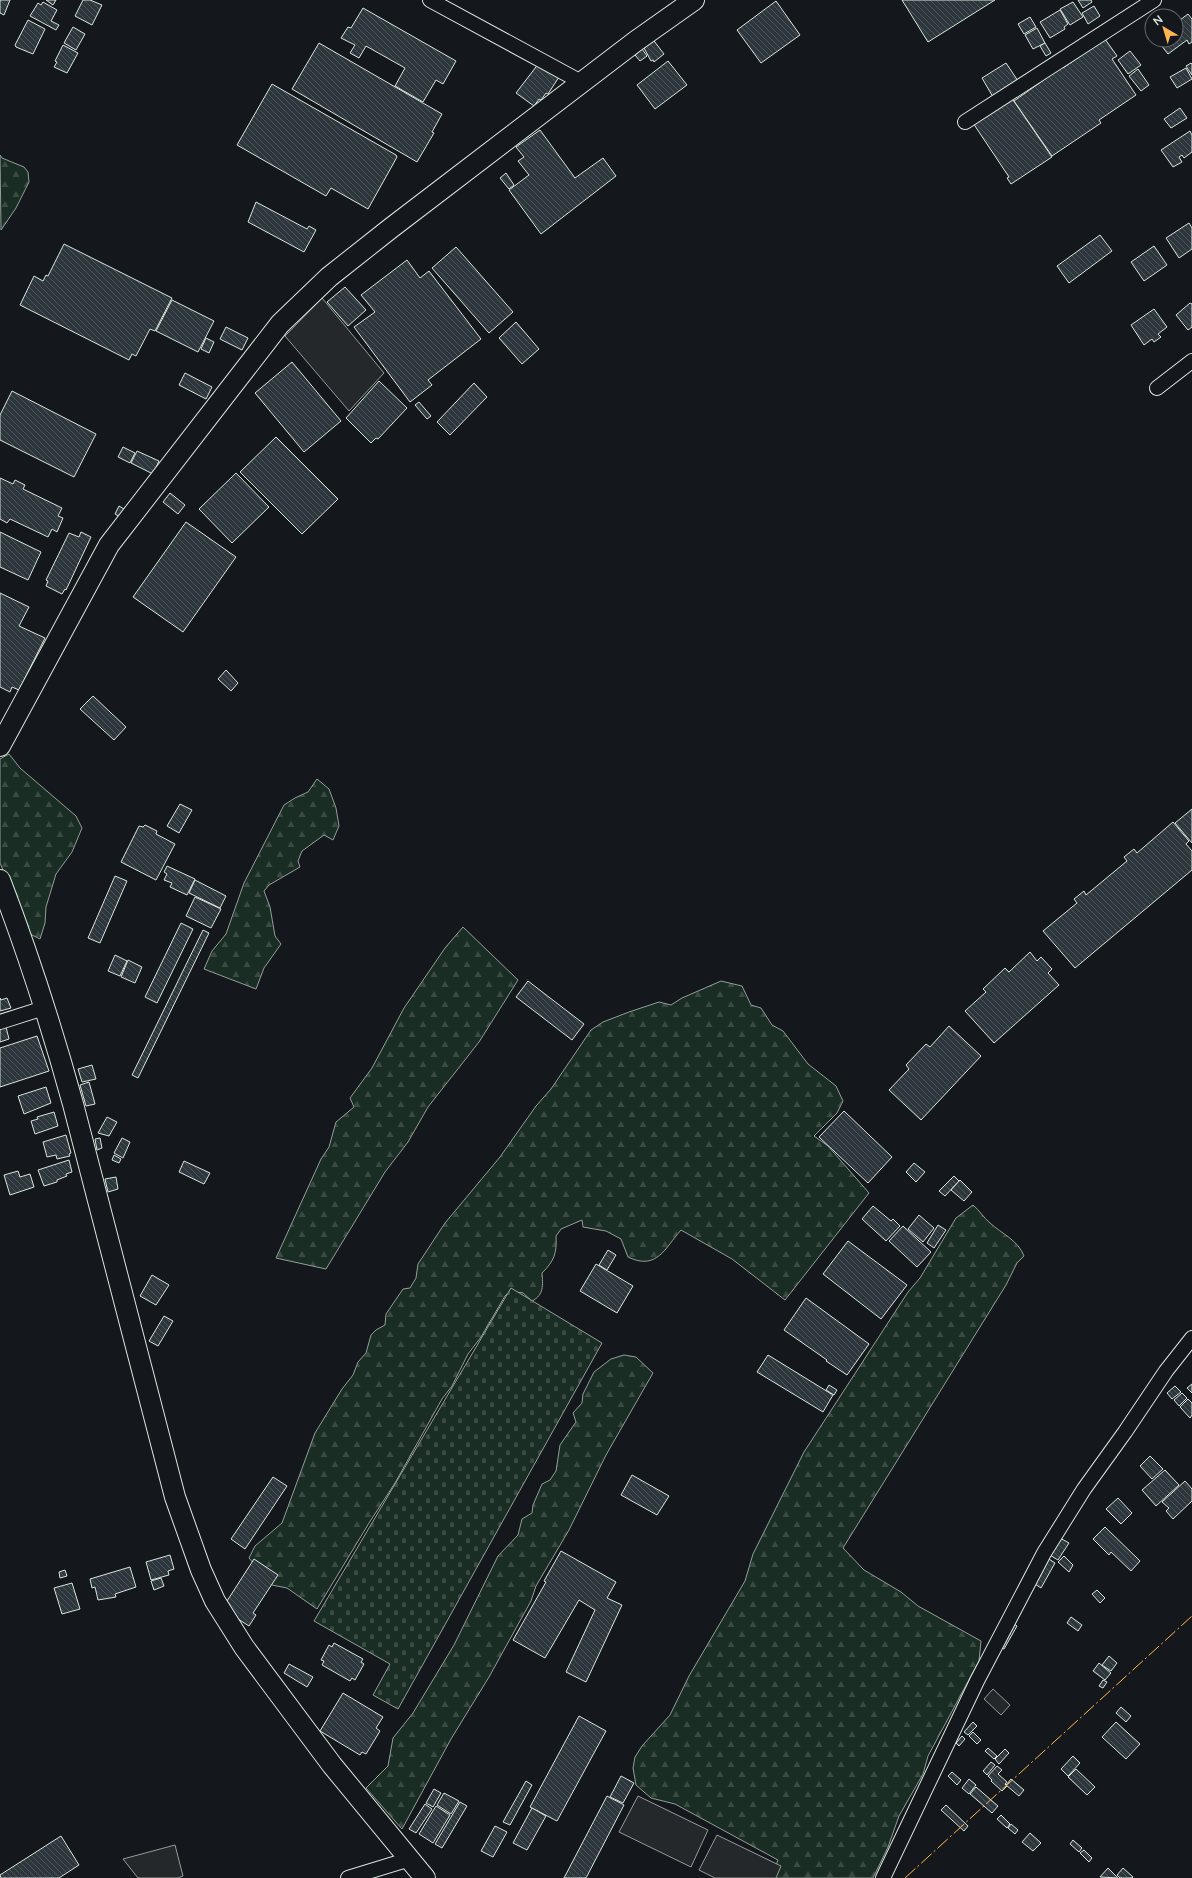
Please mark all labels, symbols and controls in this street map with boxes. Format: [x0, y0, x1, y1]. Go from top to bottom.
north arrow [1144, 8, 1184, 48]
text: N [1150, 12, 1165, 27]

